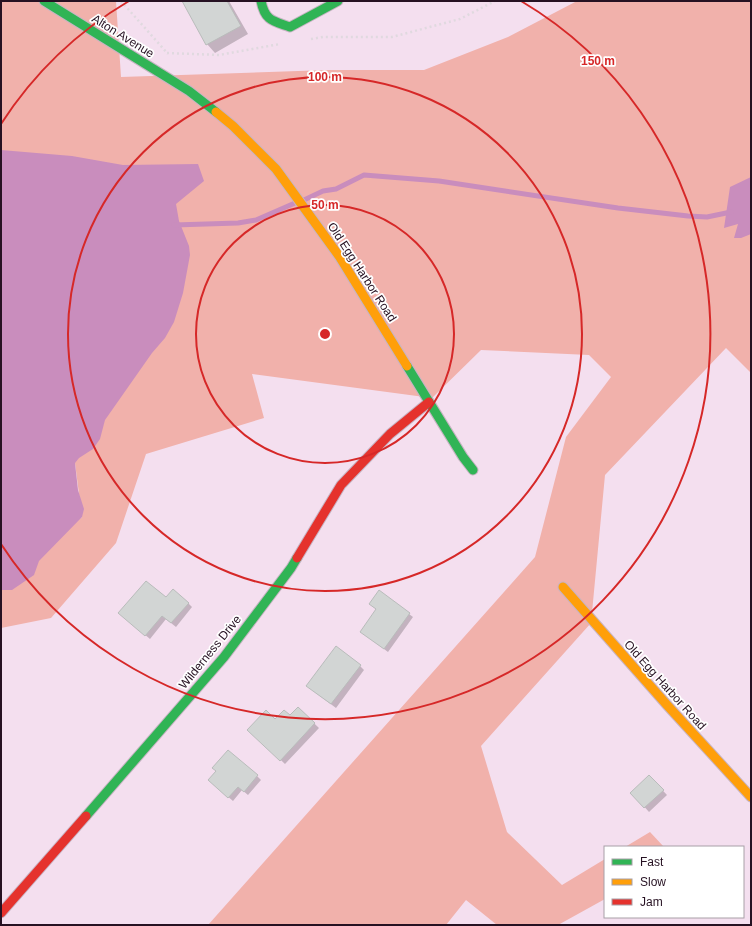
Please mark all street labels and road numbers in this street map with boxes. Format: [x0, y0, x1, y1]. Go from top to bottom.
street label: Alton Avenue [89, 11, 157, 61]
street label: Old Egg Harbor Road [325, 220, 399, 324]
street label: Wilderness Drive [176, 612, 244, 692]
street label: Old Egg Harbor Road [621, 637, 709, 733]

